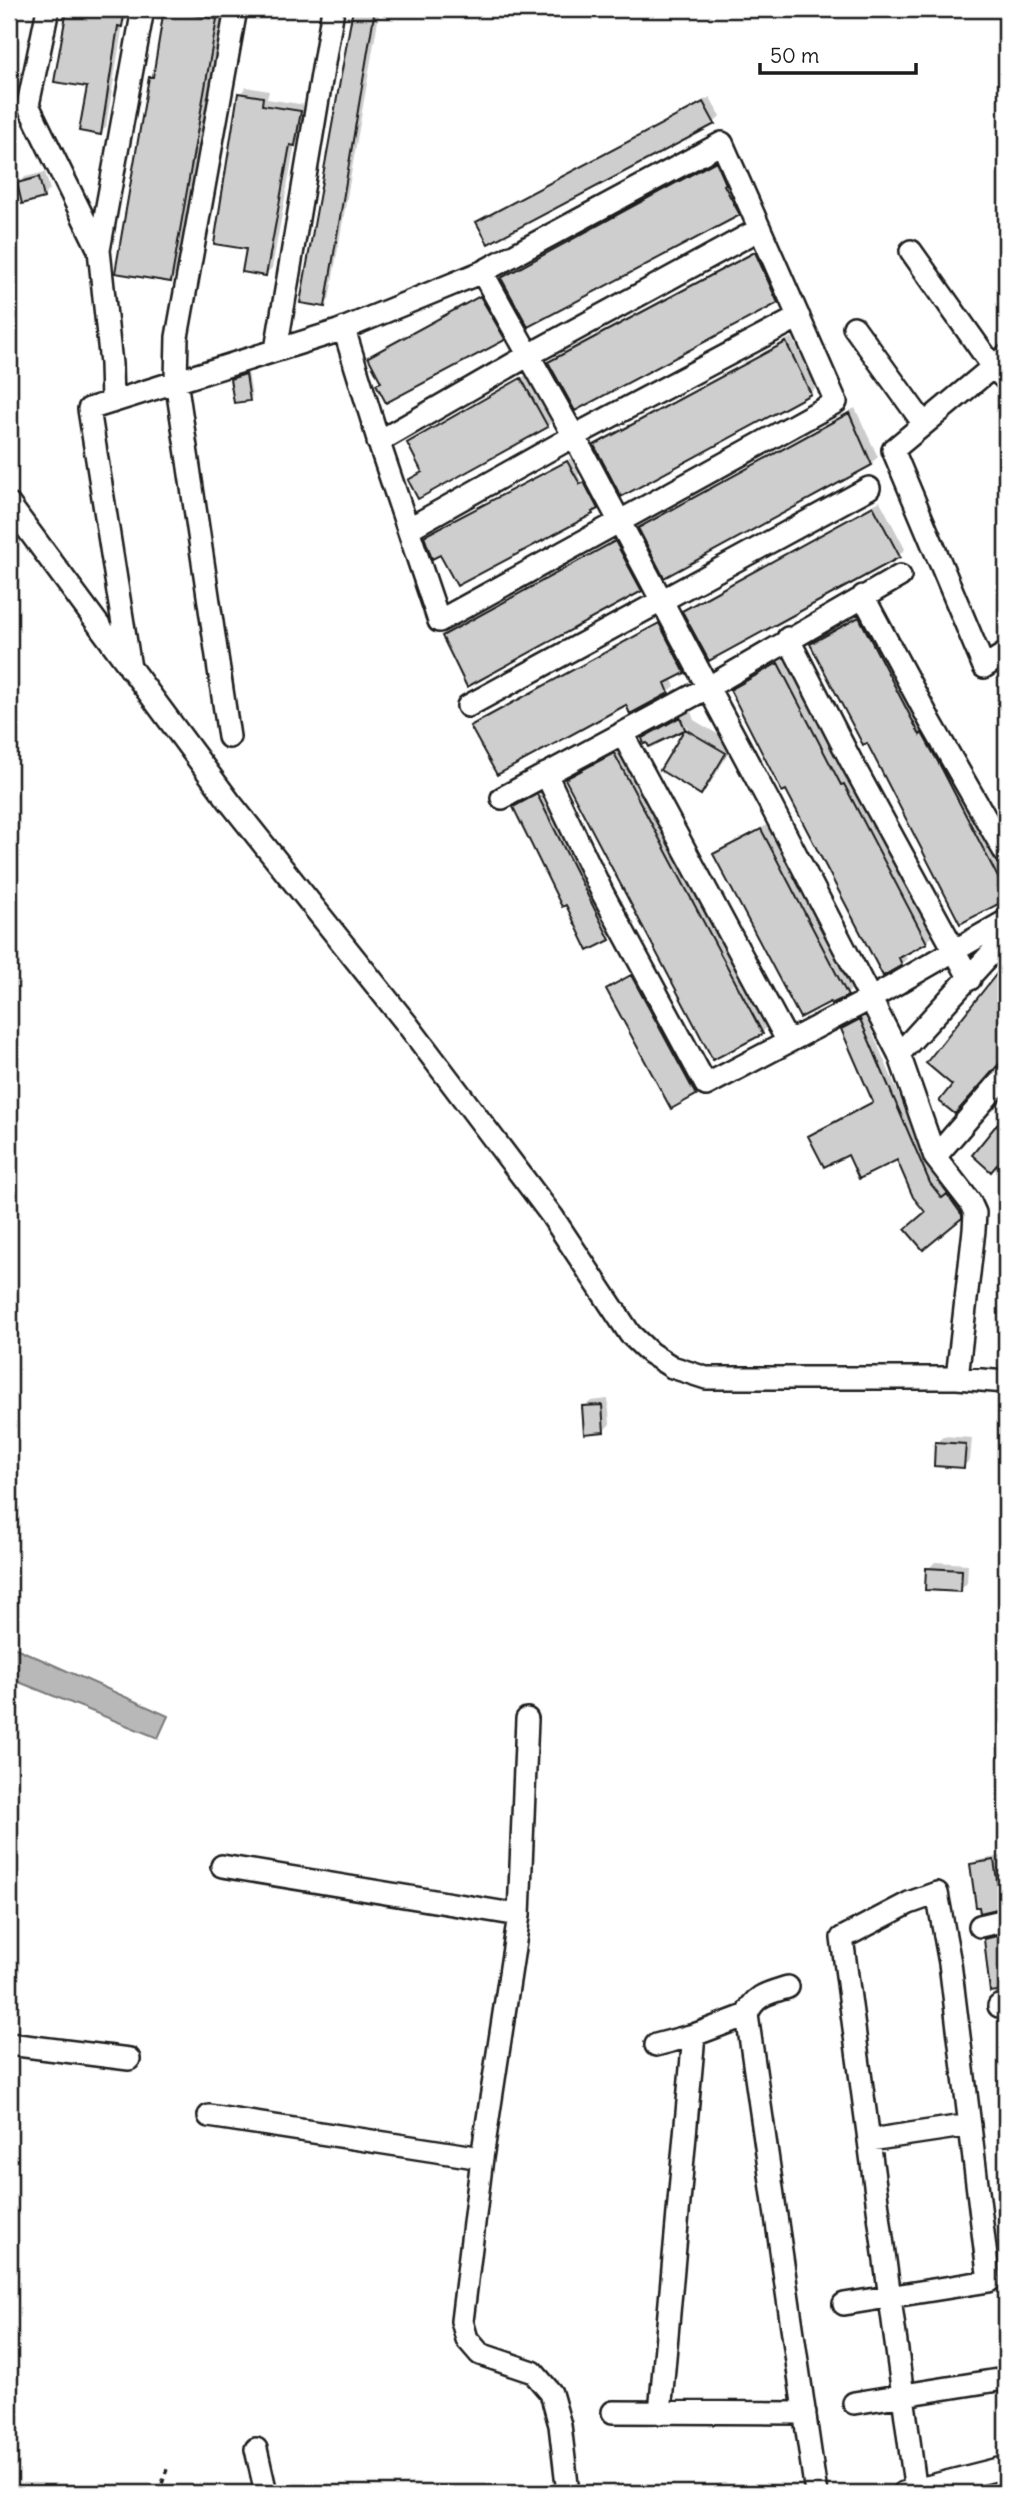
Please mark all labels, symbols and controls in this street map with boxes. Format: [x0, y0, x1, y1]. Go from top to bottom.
scale bar [760, 32, 915, 76]
text: 50 m [770, 42, 819, 69]

